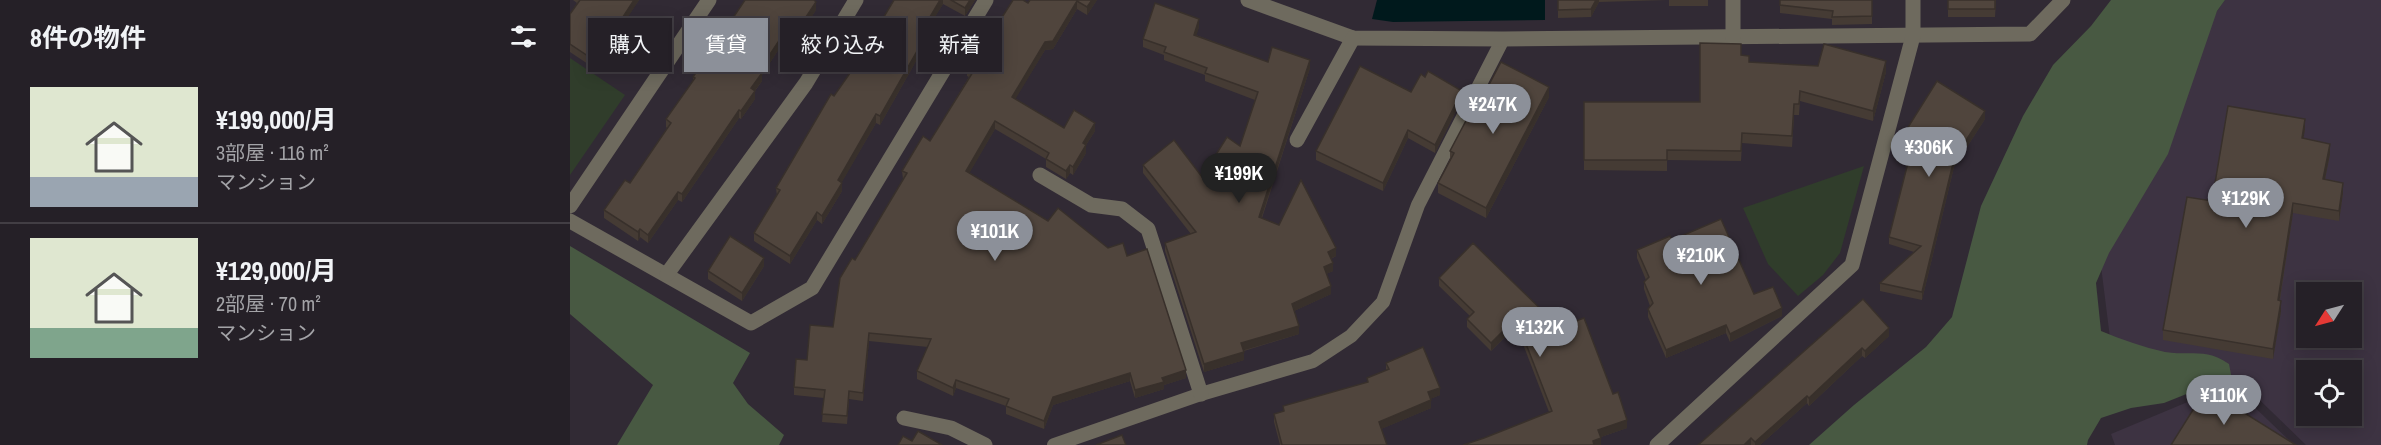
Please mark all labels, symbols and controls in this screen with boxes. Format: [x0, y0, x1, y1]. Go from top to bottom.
chip: 購入 [588, 18, 672, 72]
chip: 賃貸 [684, 18, 768, 72]
chip: 絞り込み [780, 18, 906, 72]
chip: 新着 [918, 18, 1002, 72]
text: 8件の物件 [30, 20, 146, 55]
icon: filters [507, 20, 540, 53]
pin: ¥247K [1451, 84, 1535, 135]
text: ¥247K [1469, 90, 1517, 117]
text: ¥199,000/月 [216, 102, 337, 137]
icon: home [78, 111, 150, 183]
pin: ¥306K [1887, 127, 1971, 178]
text: ¥306K [1905, 133, 1953, 160]
text: 3部屋 · 116 m² [216, 139, 329, 166]
pin: ¥199K [1197, 153, 1281, 204]
text: ¥199K [1215, 159, 1263, 186]
text: マンション [216, 168, 316, 195]
pin: ¥129K [2204, 178, 2288, 229]
text: ¥129K [2222, 184, 2270, 211]
pin: ¥101K [953, 211, 1037, 262]
text: ¥101K [971, 217, 1019, 244]
pin: ¥210K [1659, 235, 1743, 286]
text: ¥210K [1677, 241, 1725, 268]
text: ¥129,000/月 [216, 253, 337, 288]
icon: home [78, 262, 150, 334]
north arrow [2296, 282, 2362, 348]
map controls [2296, 282, 2362, 426]
text: 2部屋 · 70 m² [216, 290, 321, 317]
pin: ¥132K [1498, 307, 1582, 358]
text: ¥132K [1516, 313, 1564, 340]
text: マンション [216, 319, 316, 346]
button: locate [2296, 360, 2362, 426]
pin: ¥110K [2182, 375, 2266, 426]
text: ¥110K [2200, 381, 2248, 408]

